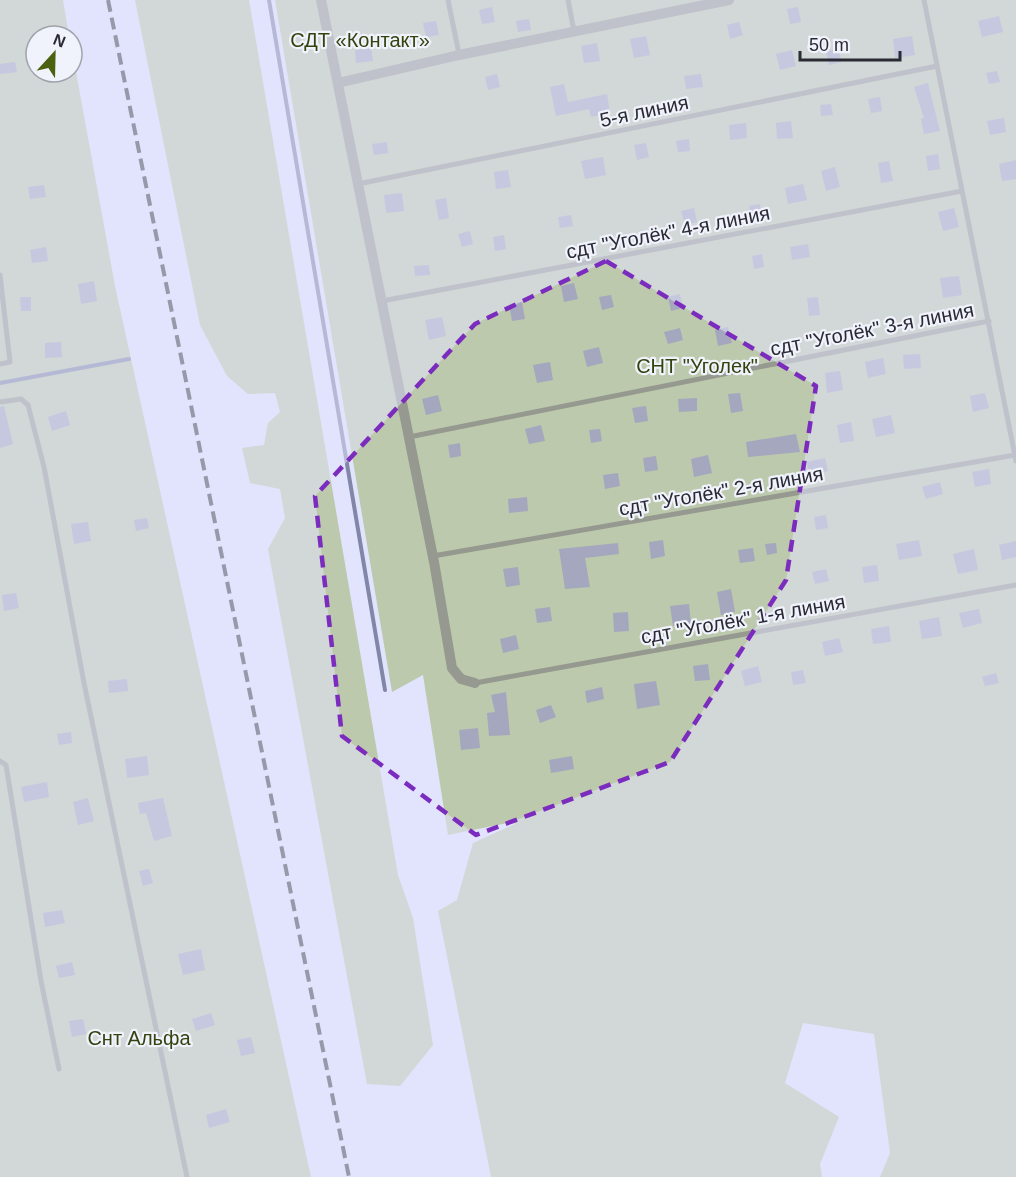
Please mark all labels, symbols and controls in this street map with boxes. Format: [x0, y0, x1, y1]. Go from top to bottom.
north arrow [24, 24, 84, 84]
scale bar [800, 24, 900, 62]
park label: СДТ «Контакт» [290, 29, 430, 51]
text: N [51, 31, 68, 51]
text: 50 m [809, 35, 849, 55]
street label: 5-я линия [598, 91, 690, 131]
street label: сдт "Уголёк" 4-я линия [564, 201, 772, 263]
street label: сдт "Уголёк" 3-я линия [768, 298, 976, 360]
park label: СНТ "Уголек" [636, 355, 758, 377]
street label: сдт "Уголёк" 2-я линия [617, 462, 825, 520]
street label: сдт "Уголёк" 1-я линия [639, 590, 847, 648]
park label: Снт Альфа [87, 1027, 191, 1049]

